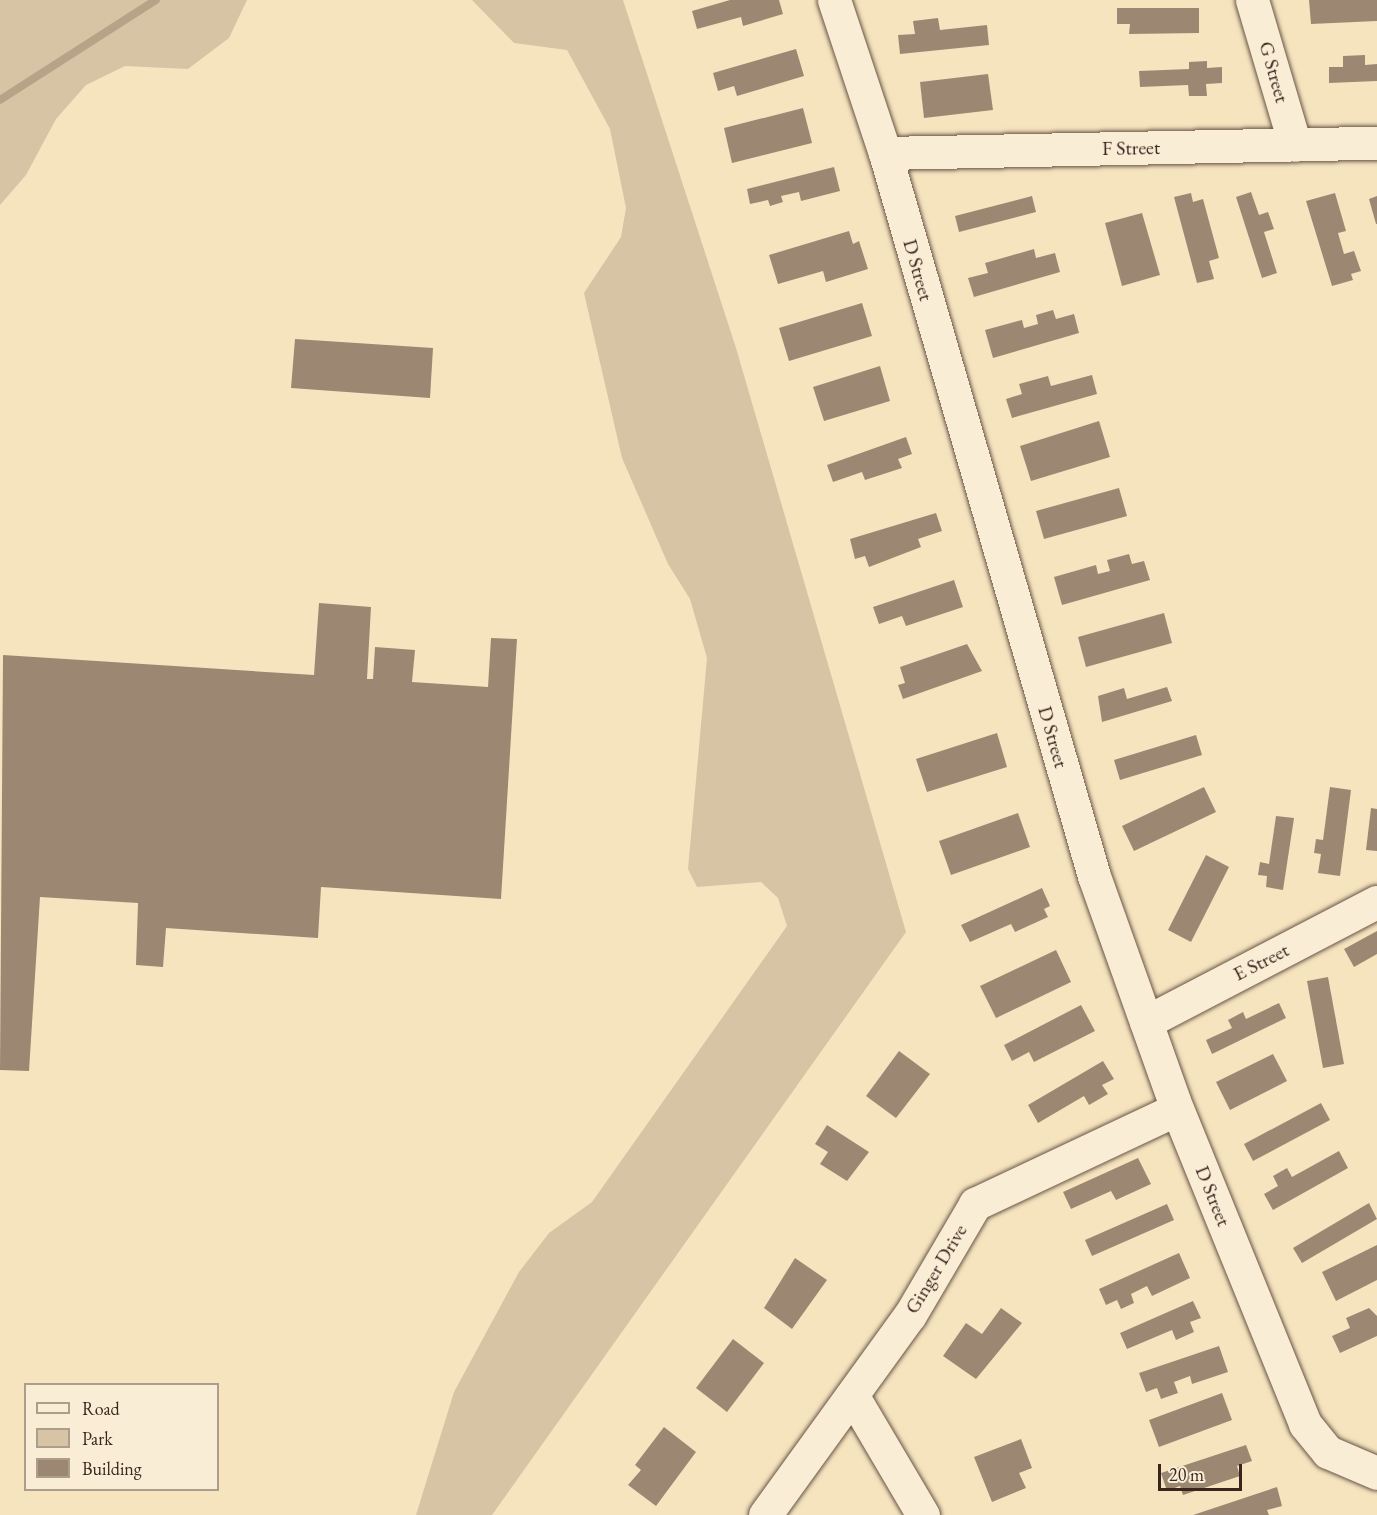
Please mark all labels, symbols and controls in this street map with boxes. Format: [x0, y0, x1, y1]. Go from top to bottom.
street label: G Street [1254, 39, 1294, 105]
street label: F Street [1102, 135, 1160, 161]
street label: D Street [898, 236, 938, 304]
street label: D Street [1033, 703, 1073, 771]
street label: E Street [1229, 938, 1293, 986]
street label: D Street [1190, 1162, 1236, 1230]
street label: Ginger Drive [900, 1220, 972, 1318]
legend [24, 1383, 219, 1491]
text: Road [82, 1397, 120, 1420]
text: Park [82, 1427, 113, 1450]
scale bar [1161, 1452, 1245, 1490]
text: Building [82, 1457, 142, 1480]
text: 20 m [1169, 1463, 1204, 1486]

